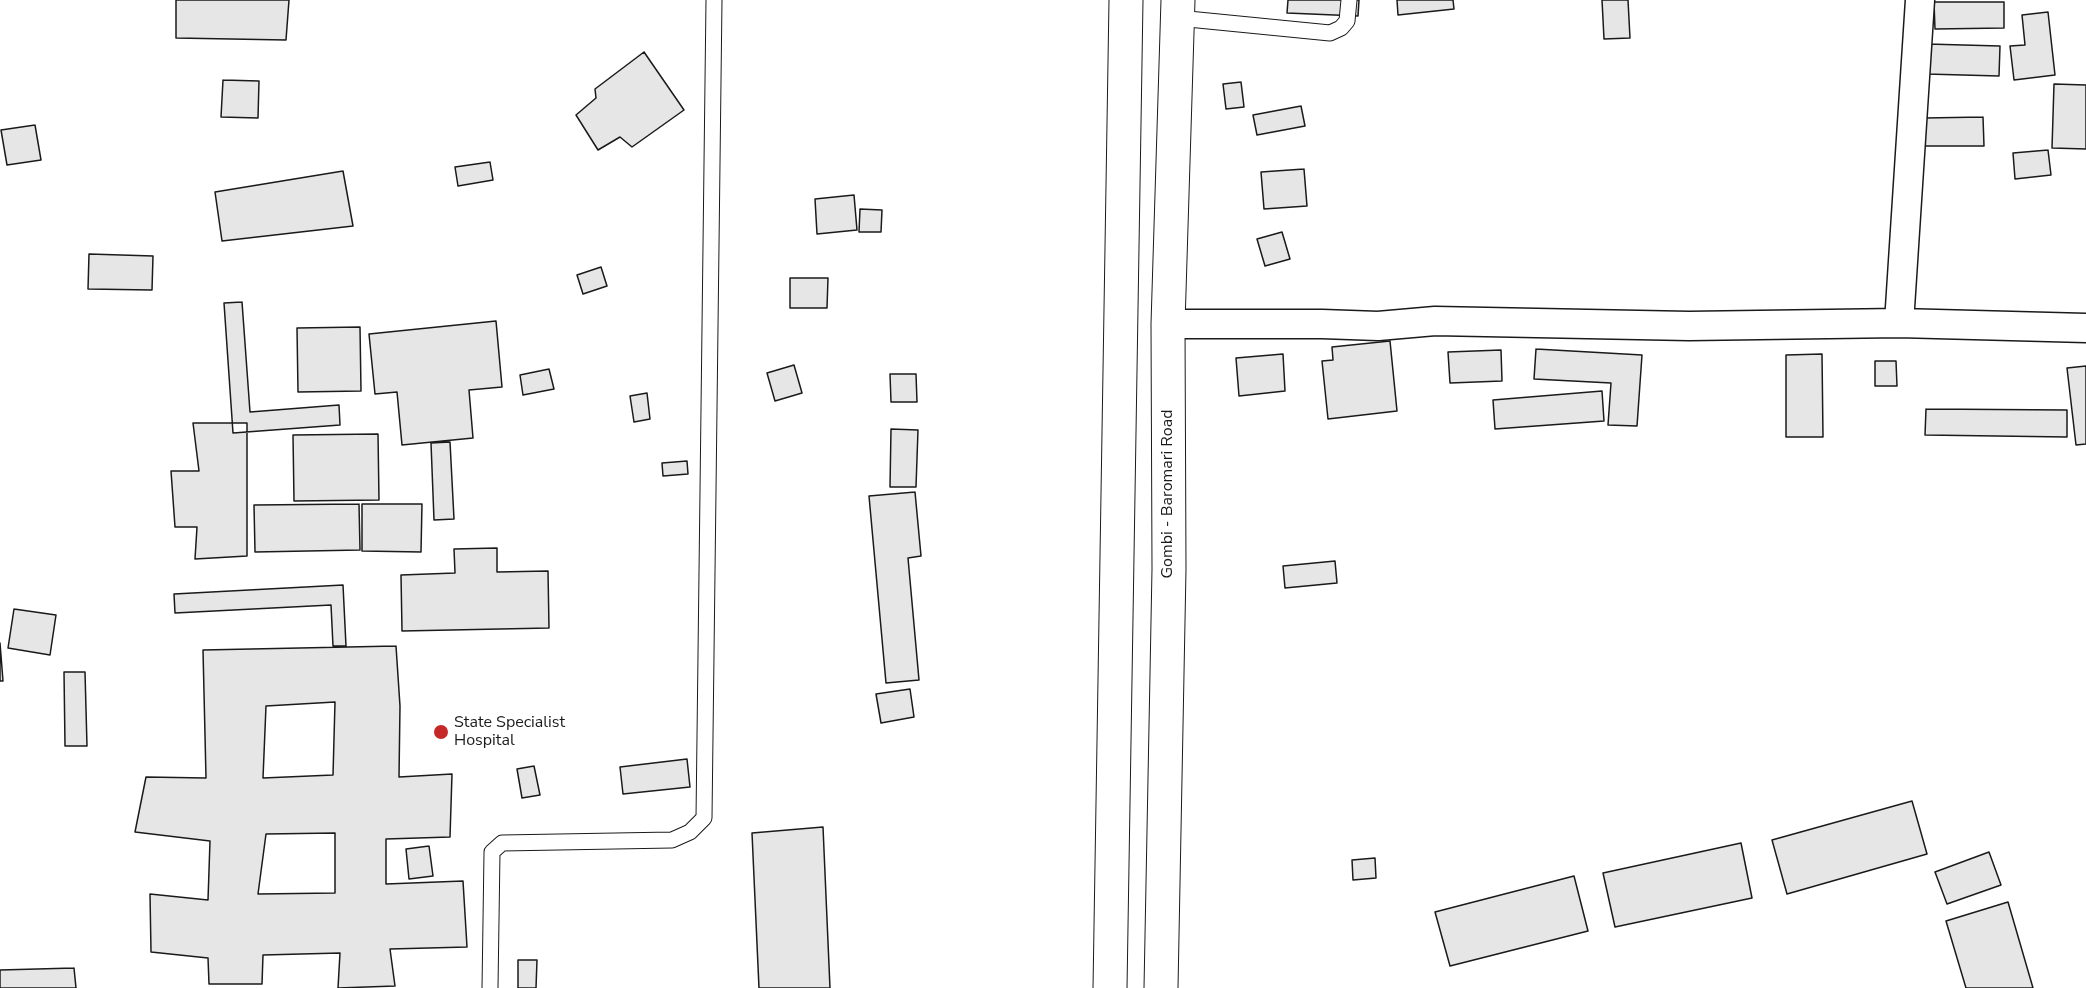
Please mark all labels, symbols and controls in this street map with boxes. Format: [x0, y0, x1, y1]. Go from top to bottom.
street label: Gombi - Baromari Road [1158, 409, 1178, 579]
place label: State Specialist Hospital [454, 713, 565, 751]
marker: State Specialist Hospital [432, 723, 450, 741]

